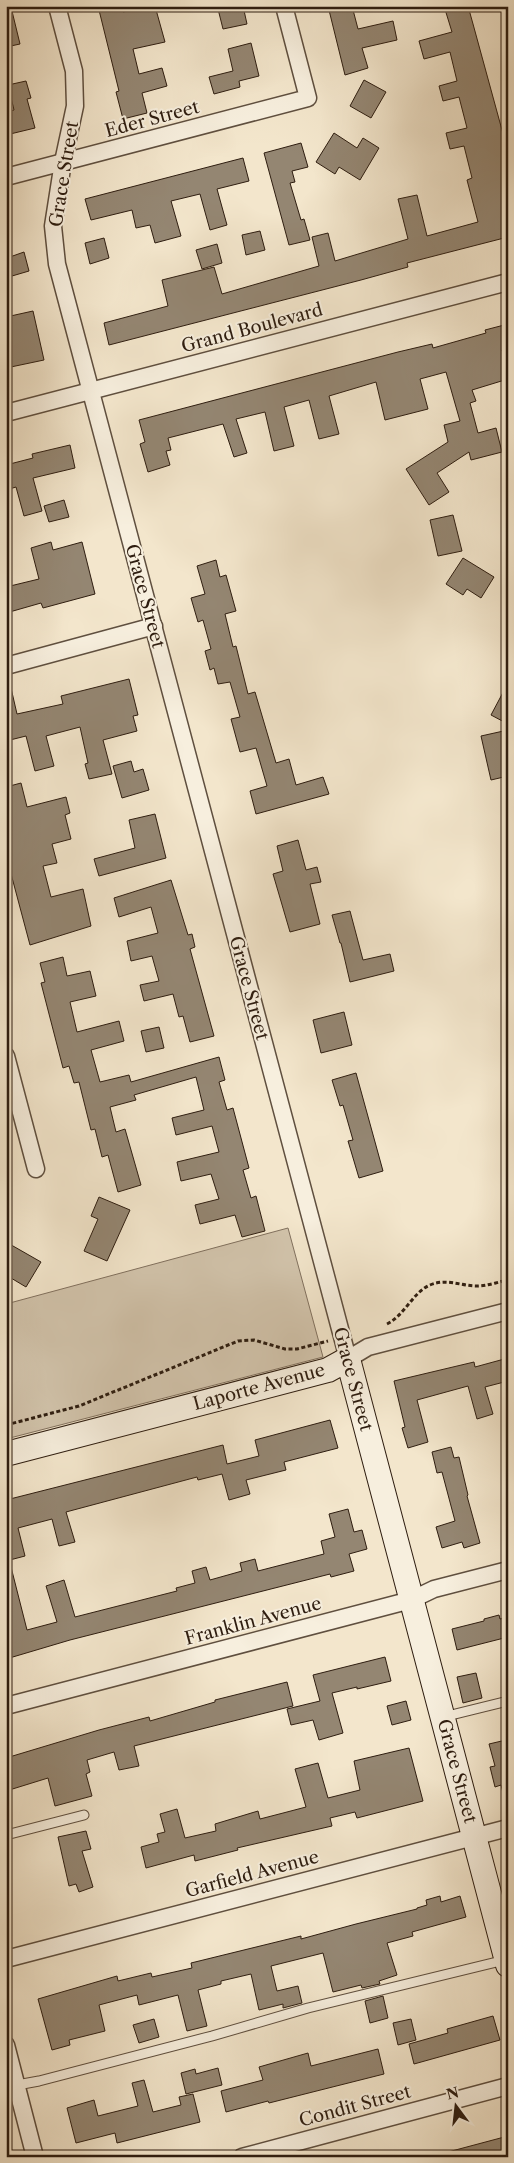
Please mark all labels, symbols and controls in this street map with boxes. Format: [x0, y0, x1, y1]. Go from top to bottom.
street label: Eder Street [103, 96, 202, 142]
street label: Grace Street [45, 119, 83, 228]
street label: Grand Boulevard [179, 299, 325, 357]
street label: Grace Street [121, 542, 170, 651]
street label: Grace Street [225, 934, 274, 1043]
street label: Grace Street [329, 1325, 378, 1434]
street label: Laporte Avenue [191, 1359, 327, 1415]
street label: Franklin Avenue [182, 1592, 324, 1650]
street label: Grace Street [433, 1717, 482, 1826]
street label: Garfield Avenue [183, 1846, 321, 1902]
street label: Condit Street [297, 2080, 414, 2131]
north arrow [432, 2080, 482, 2130]
text: N [444, 2083, 461, 2104]

